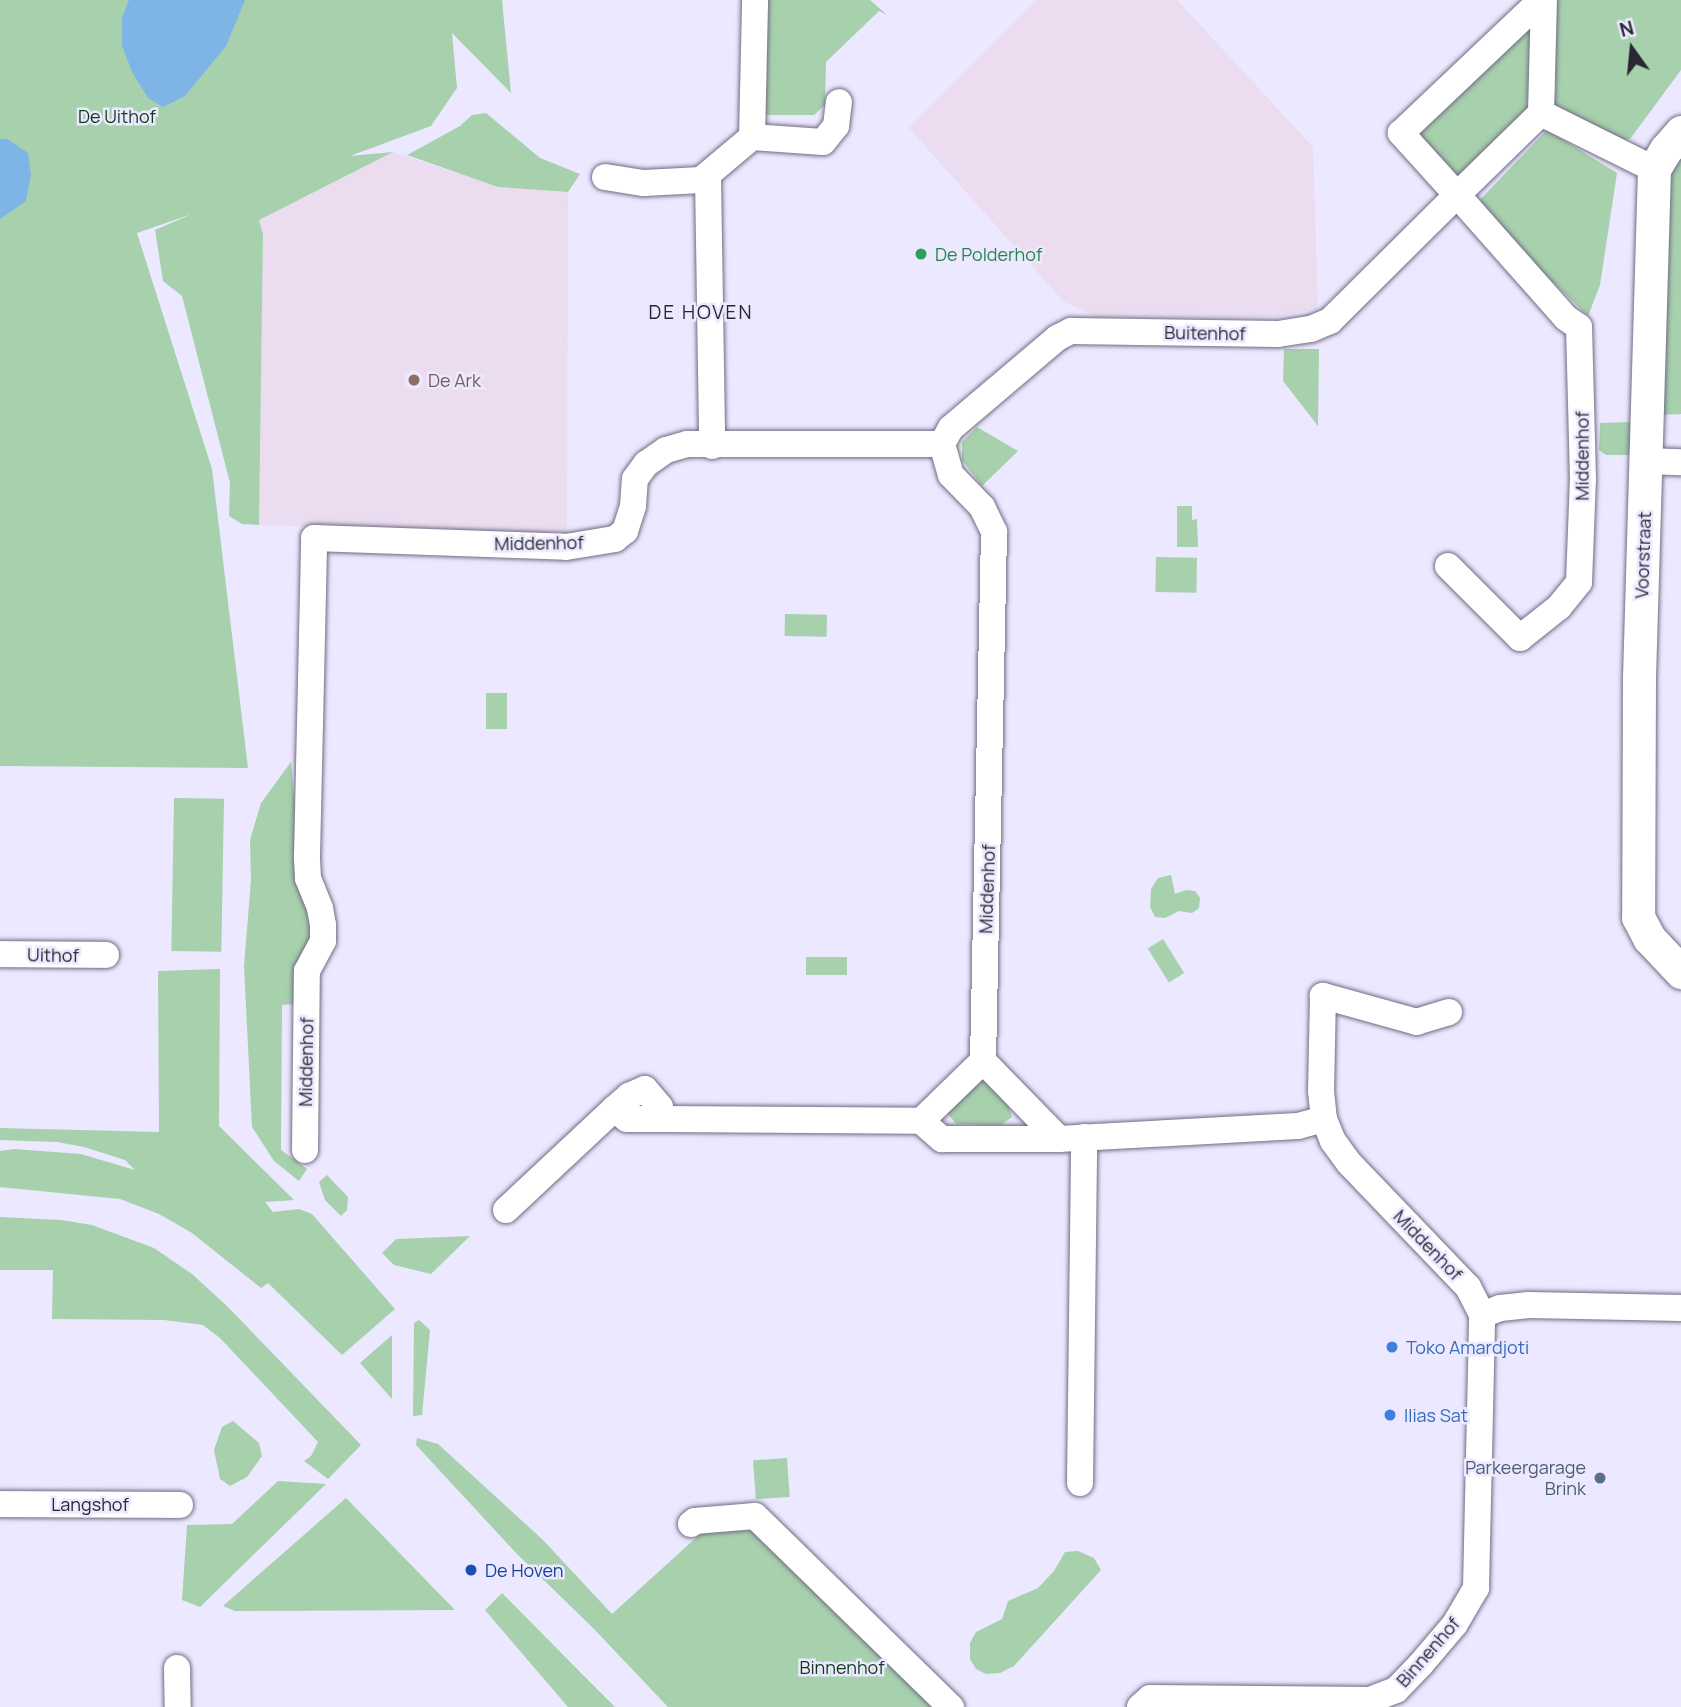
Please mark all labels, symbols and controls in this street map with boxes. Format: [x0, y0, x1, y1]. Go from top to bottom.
north arrow [1597, 14, 1667, 84]
text: N [1617, 14, 1637, 43]
park label: De Uithof [78, 105, 156, 127]
place label: De Polderhof [935, 243, 1042, 265]
marker: De Polderhof [913, 246, 929, 262]
district label: DE HOVEN [650, 302, 752, 324]
street label: Buitenhof [1164, 321, 1246, 345]
place label: De Ark [428, 369, 481, 391]
marker: De Ark [406, 372, 422, 388]
street label: Middenhof [1571, 411, 1593, 501]
street label: Voorstraat [1631, 511, 1655, 599]
street label: Middenhof [494, 531, 584, 555]
street label: Middenhof [975, 844, 999, 934]
street label: Uithof [27, 944, 79, 966]
street label: Middenhof [294, 1017, 318, 1107]
street label: Middenhof [1389, 1205, 1467, 1285]
place label: Toko Amardjoti [1406, 1336, 1529, 1358]
marker: Toko Amardjoti [1384, 1339, 1400, 1355]
place label: Ilias Sat [1404, 1404, 1468, 1426]
marker: Ilias Sat [1382, 1407, 1398, 1423]
place label: Parkeergarage Brink [1465, 1457, 1586, 1500]
marker: Parkeergarage Brink [1592, 1470, 1608, 1486]
street label: Langshof [51, 1493, 129, 1515]
place label: De Hoven [485, 1559, 564, 1581]
marker: De Hoven [463, 1562, 479, 1578]
street label: Binnenhof [1392, 1613, 1464, 1691]
park label: Binnenhof [799, 1656, 885, 1678]

